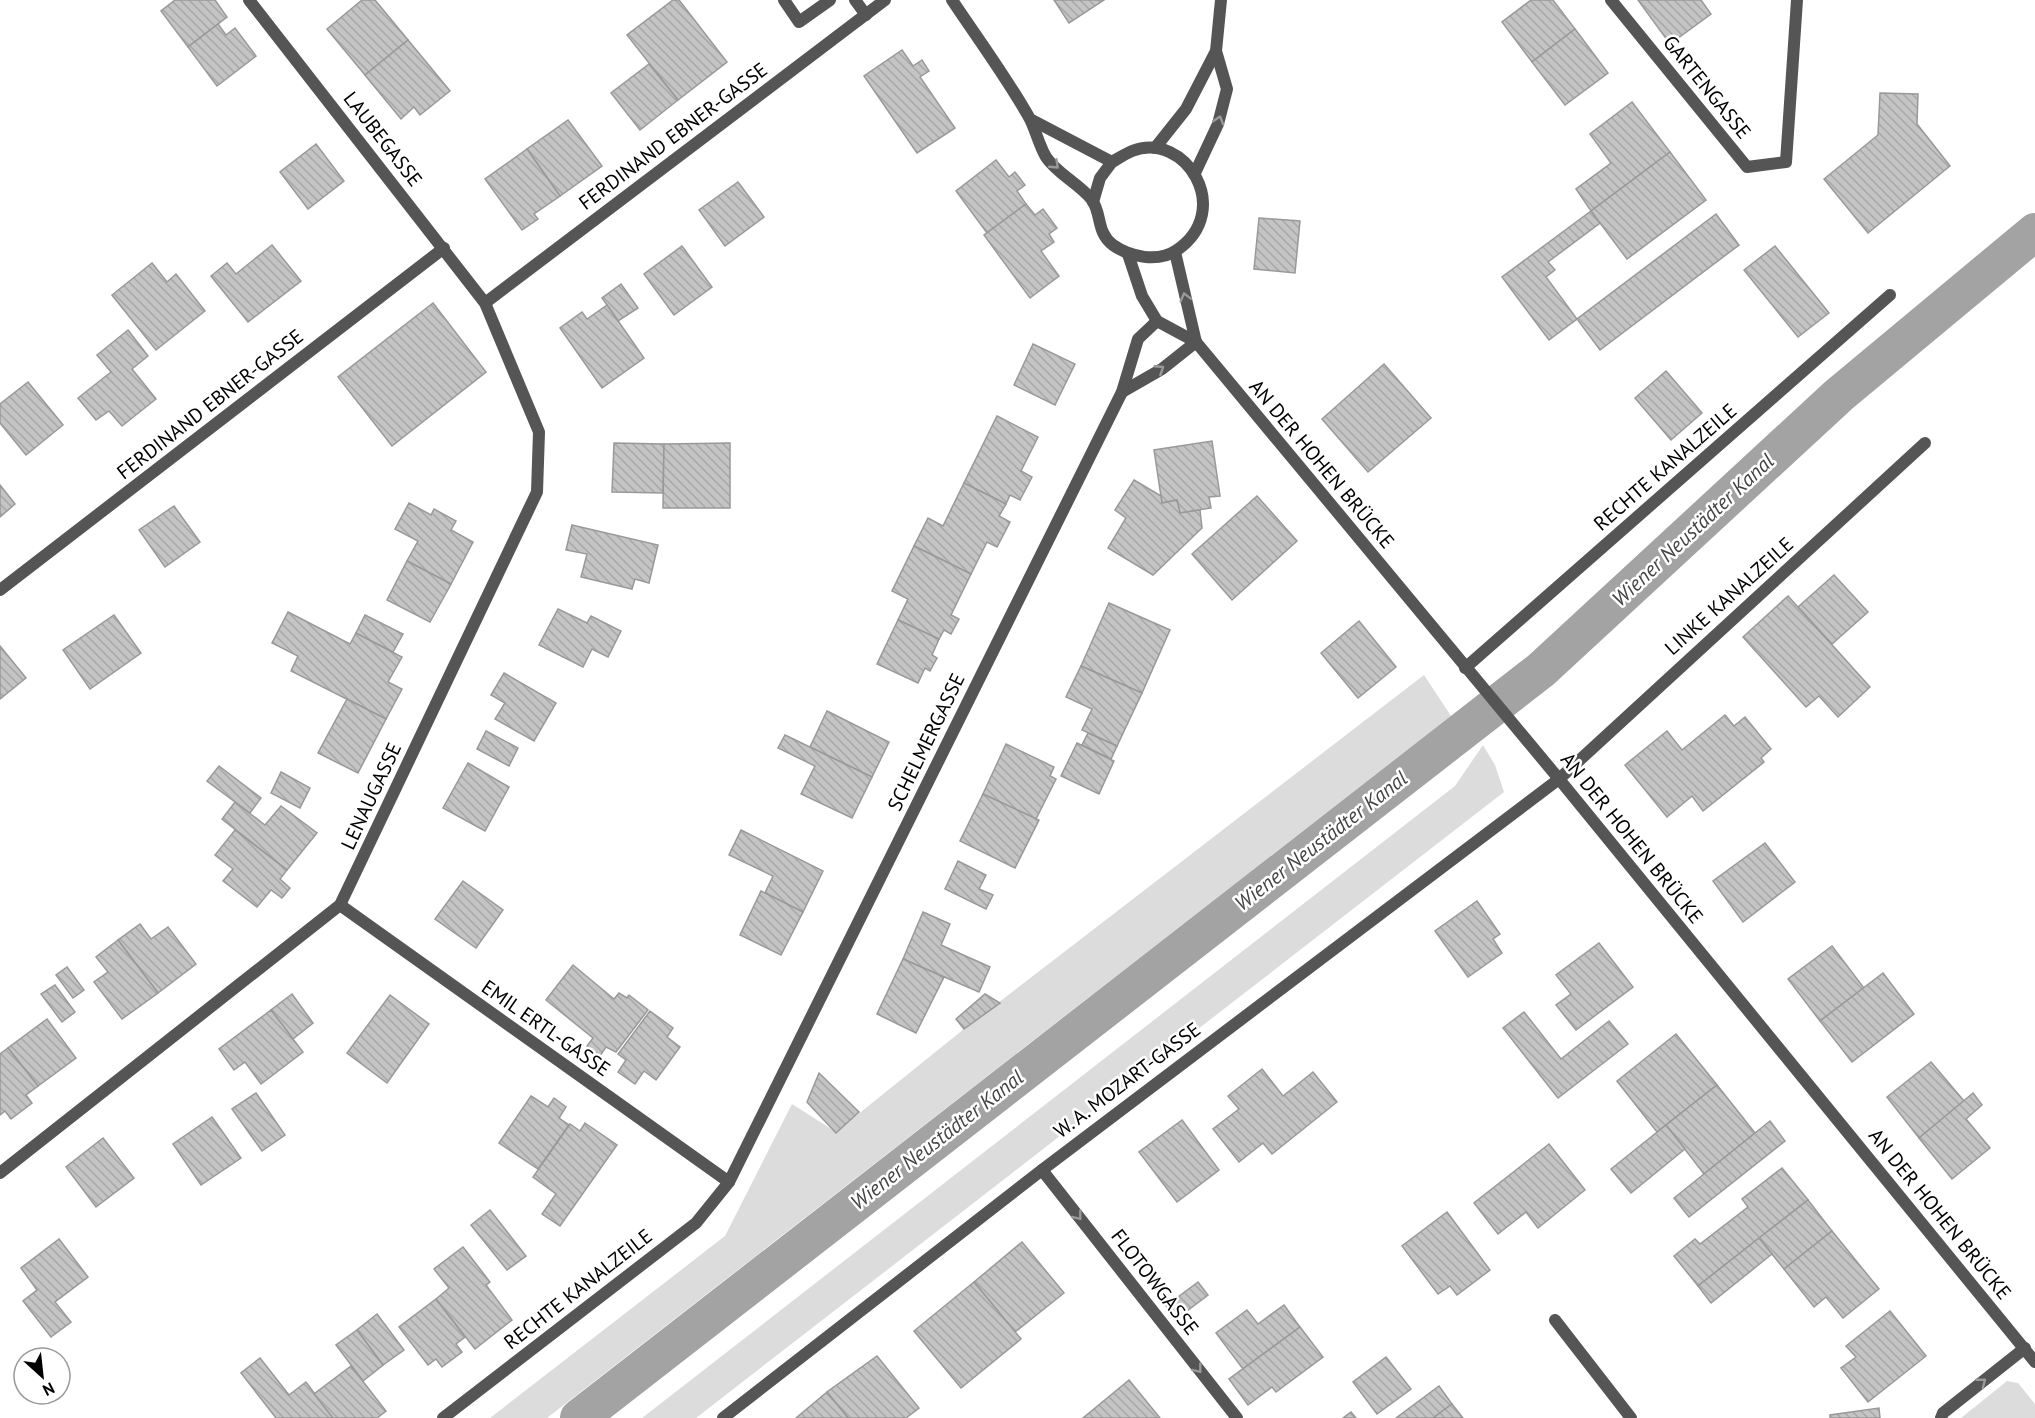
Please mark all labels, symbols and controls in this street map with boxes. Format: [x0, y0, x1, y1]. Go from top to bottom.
street label: GARTENGASSE [1657, 30, 1757, 144]
street label: FERDINAND EBNER-GASSE [573, 57, 773, 215]
street label: LAUBEGASSE [338, 86, 428, 192]
one-way arrow [1212, 115, 1224, 126]
one-way arrow [1047, 158, 1058, 169]
one-way arrow [1180, 292, 1193, 302]
street label: FERDINAND EBNER-GASSE [111, 323, 309, 485]
one-way arrow [1154, 364, 1164, 376]
street label: AN DER HOHEN BRÜCKE [1244, 374, 1400, 554]
street label: RECHTE KANALZEILE [1588, 398, 1742, 536]
water label: Wiener Neustädter Kanal [1606, 447, 1780, 612]
street label: LINKE KANALZEILE [1659, 531, 1799, 661]
street label: SCHELMERGASSE [881, 669, 971, 815]
street label: LENAUGASSE [335, 738, 407, 854]
street label: AN DER HOHEN BRÜCKE [1555, 747, 1709, 929]
water label: Wiener Neustädter Kanal [1229, 764, 1413, 917]
street label: EMIL ERTL-GASSE [476, 974, 616, 1082]
street label: W. A. MOZART-GASSE [1048, 1016, 1206, 1144]
water label: Wiener Neustädter Kanal [845, 1063, 1029, 1216]
street label: AN DER HOHEN BRÜCKE [1863, 1123, 2017, 1305]
one-way arrow [1071, 1209, 1082, 1220]
street label: RECHTE KANALZEILE [499, 1223, 657, 1355]
street label: FLOTOWGASSE [1105, 1224, 1205, 1340]
north arrow [12, 1346, 72, 1406]
one-way arrow [1191, 1362, 1202, 1373]
text: N [40, 1378, 58, 1401]
one-way arrow [1975, 1379, 1986, 1390]

